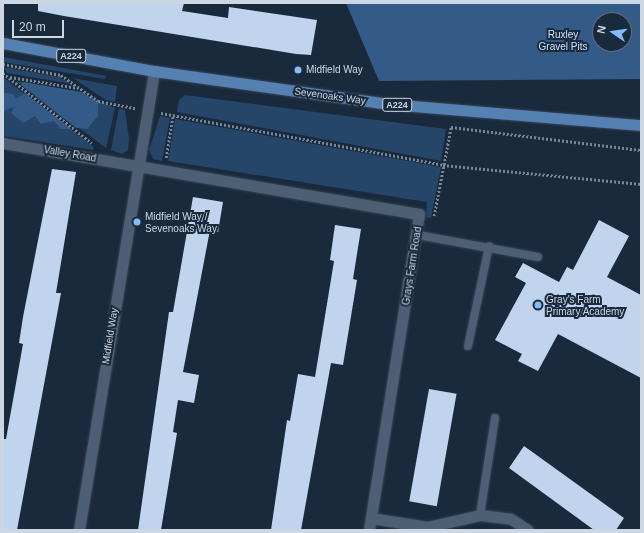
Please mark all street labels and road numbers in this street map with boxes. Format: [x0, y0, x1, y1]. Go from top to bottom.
road number: A224 [56, 49, 86, 63]
street label: Sevenoaks Way [294, 85, 366, 107]
road number: A224 [382, 98, 412, 112]
street label: Valley Road [43, 143, 97, 165]
street label: Grays Farm Road [400, 226, 424, 306]
street label: Midfield Way [100, 307, 120, 365]

